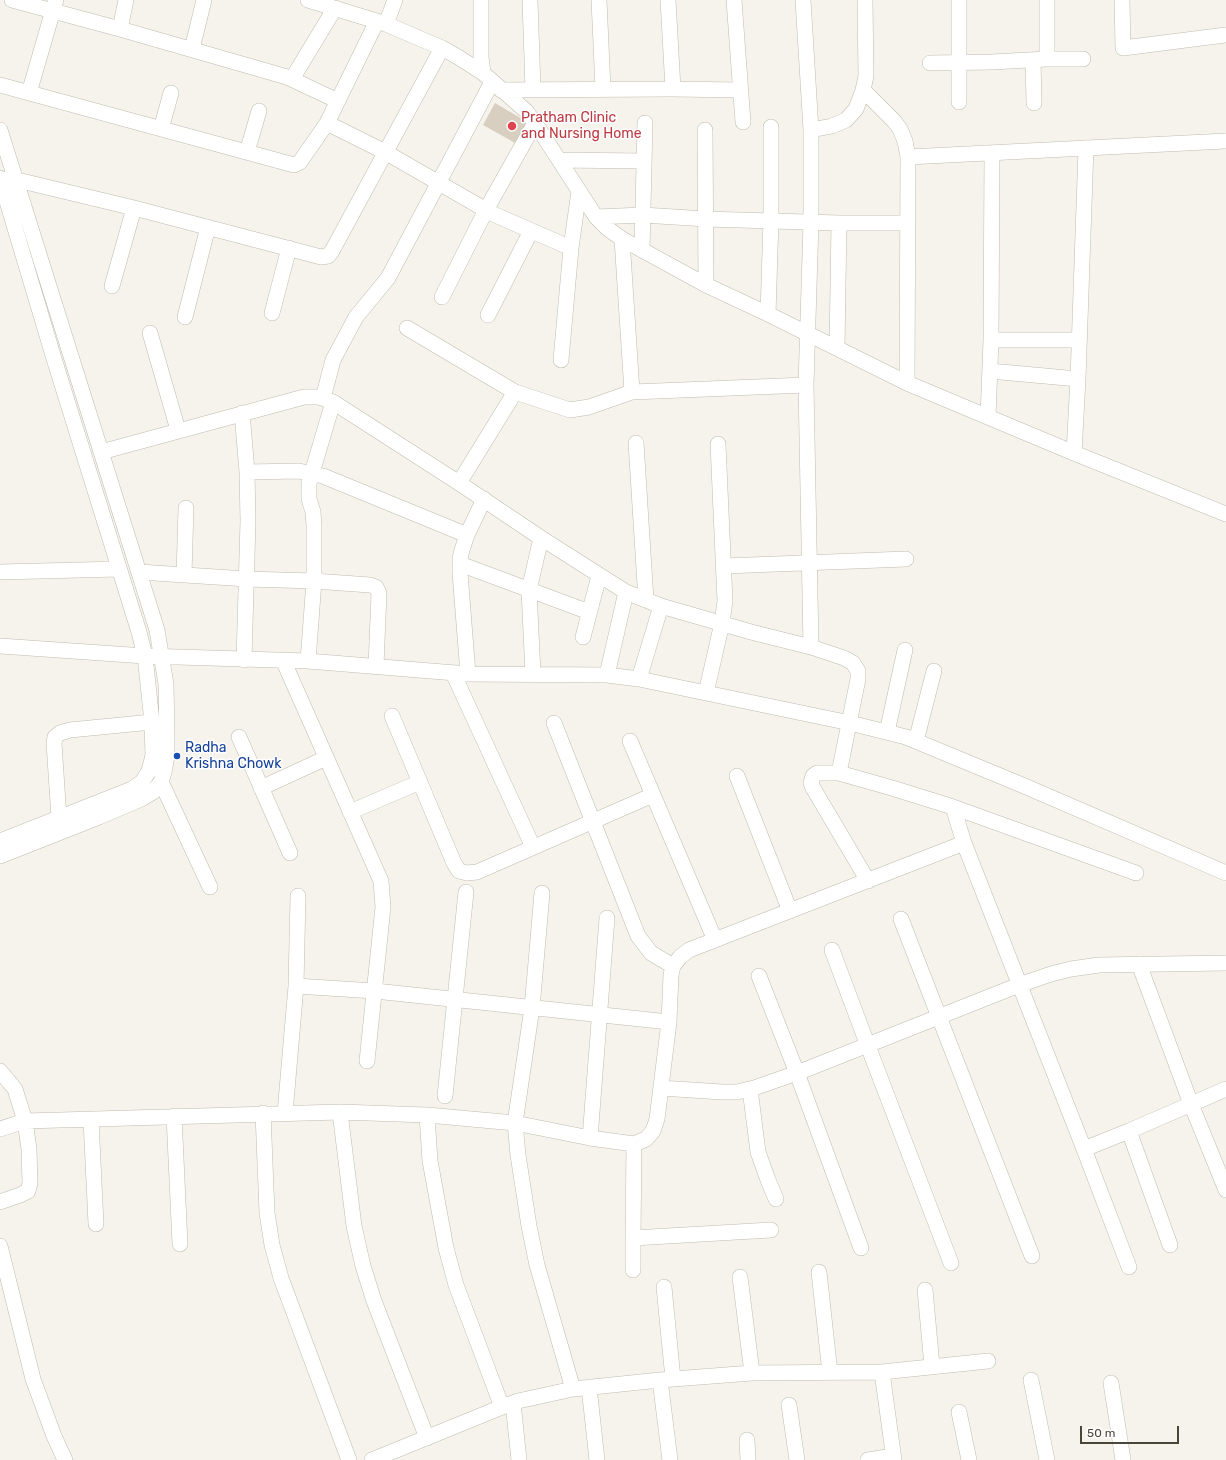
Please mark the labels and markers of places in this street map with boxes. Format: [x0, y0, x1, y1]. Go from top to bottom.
place label: Pratham Clinic and Nursing Home [521, 110, 642, 142]
marker: Pratham Clinic and Nursing Home [506, 120, 518, 132]
place label: Radha Krishna Chowk [185, 740, 282, 772]
marker: Radha Krishna Chowk [172, 751, 182, 761]

